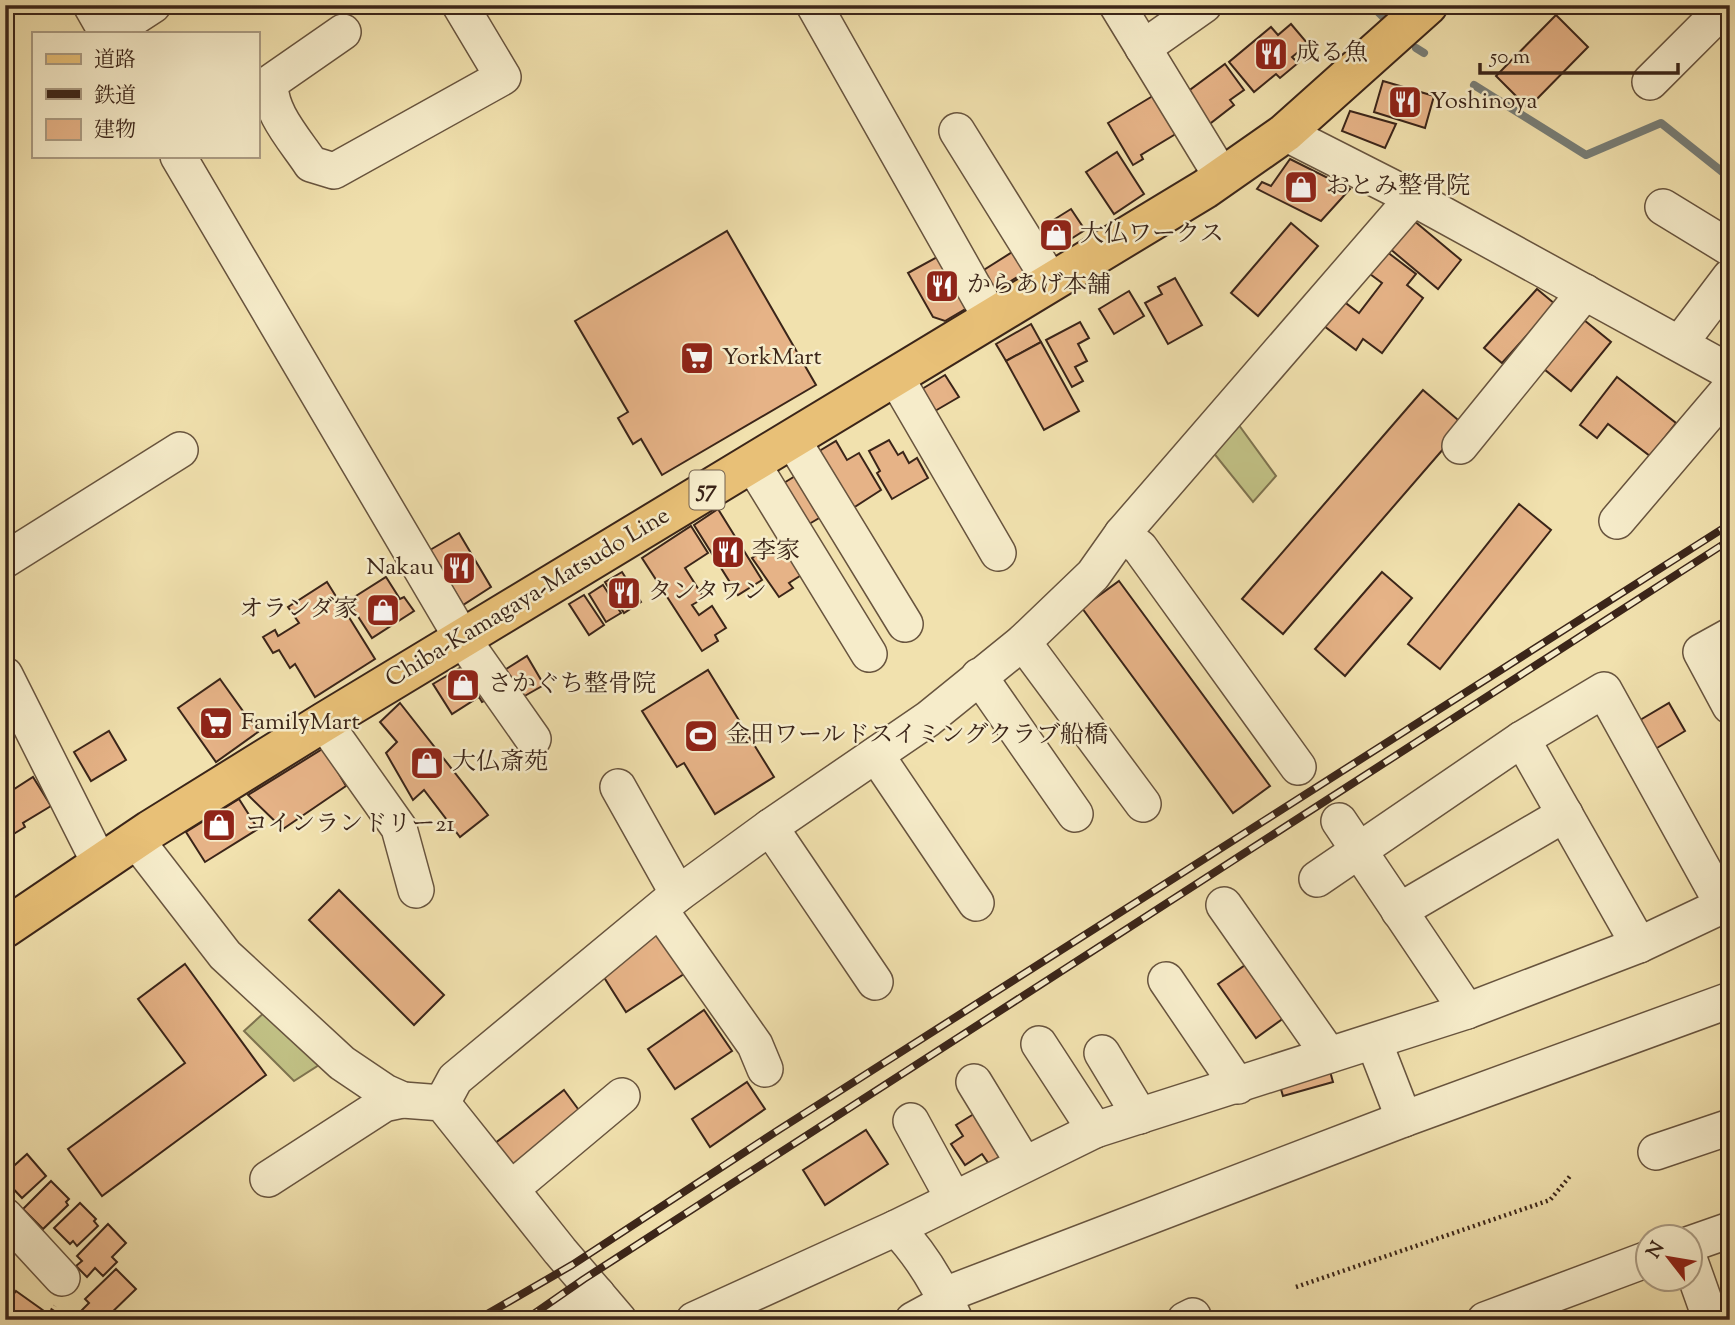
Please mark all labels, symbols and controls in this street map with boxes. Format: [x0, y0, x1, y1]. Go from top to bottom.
legend [32, 32, 259, 158]
scale bar [1480, 32, 1677, 76]
restaurant icon: 成る魚 [1252, 35, 1290, 73]
place label: 成る魚 [1296, 37, 1368, 71]
text: 50 m [1489, 43, 1530, 73]
text: 道路 [94, 46, 136, 76]
text: 鉄道 [94, 82, 136, 112]
restaurant icon: Yoshinoya [1386, 83, 1424, 121]
place label: Yoshinoya [1430, 85, 1538, 119]
text: 建物 [94, 116, 136, 146]
shop icon: おとみ整骨院 [1282, 168, 1320, 206]
place label: おとみ整骨院 [1326, 170, 1470, 204]
shop icon: 大仏ワークス [1037, 216, 1075, 254]
place label: 大仏ワークス [1080, 218, 1224, 252]
restaurant icon: からあげ本舗 [923, 267, 961, 305]
place label: からあげ本舗 [967, 269, 1111, 303]
supermarket icon: YorkMart [678, 339, 716, 377]
place label: YorkMart [722, 341, 822, 375]
road number: 57 [690, 470, 724, 510]
street label: Chiba-Kamagaya-Matsudo Line [379, 499, 677, 697]
restaurant icon: 李家 [709, 533, 747, 571]
place label: 李家 [752, 535, 800, 569]
restaurant icon: Nakau [440, 549, 478, 587]
place label: Nakau [366, 551, 434, 585]
restaurant icon: タンタワン [605, 574, 643, 612]
place label: タンタワン [648, 576, 767, 610]
shop icon: オランダ家 [364, 591, 402, 629]
place label: オランダ家 [239, 593, 358, 627]
shop icon: さかぐち整骨院 [444, 666, 482, 704]
place label: さかぐち整骨院 [488, 668, 656, 702]
supermarket icon: FamilyMart [197, 704, 235, 742]
place label: FamilyMart [241, 706, 360, 740]
sports icon: 金田ワールドスイミングクラブ船橋 [682, 717, 720, 755]
place label: 金田ワールドスイミングクラブ船橋 [726, 719, 1108, 753]
shop icon: 大仏斎苑 [408, 744, 446, 782]
place label: 大仏斎苑 [452, 746, 548, 780]
shop icon: コインランドリー21 [200, 806, 238, 844]
place label: コインランドリー21 [244, 808, 455, 842]
north arrow [1634, 1224, 1704, 1294]
text: N [1641, 1237, 1672, 1264]

